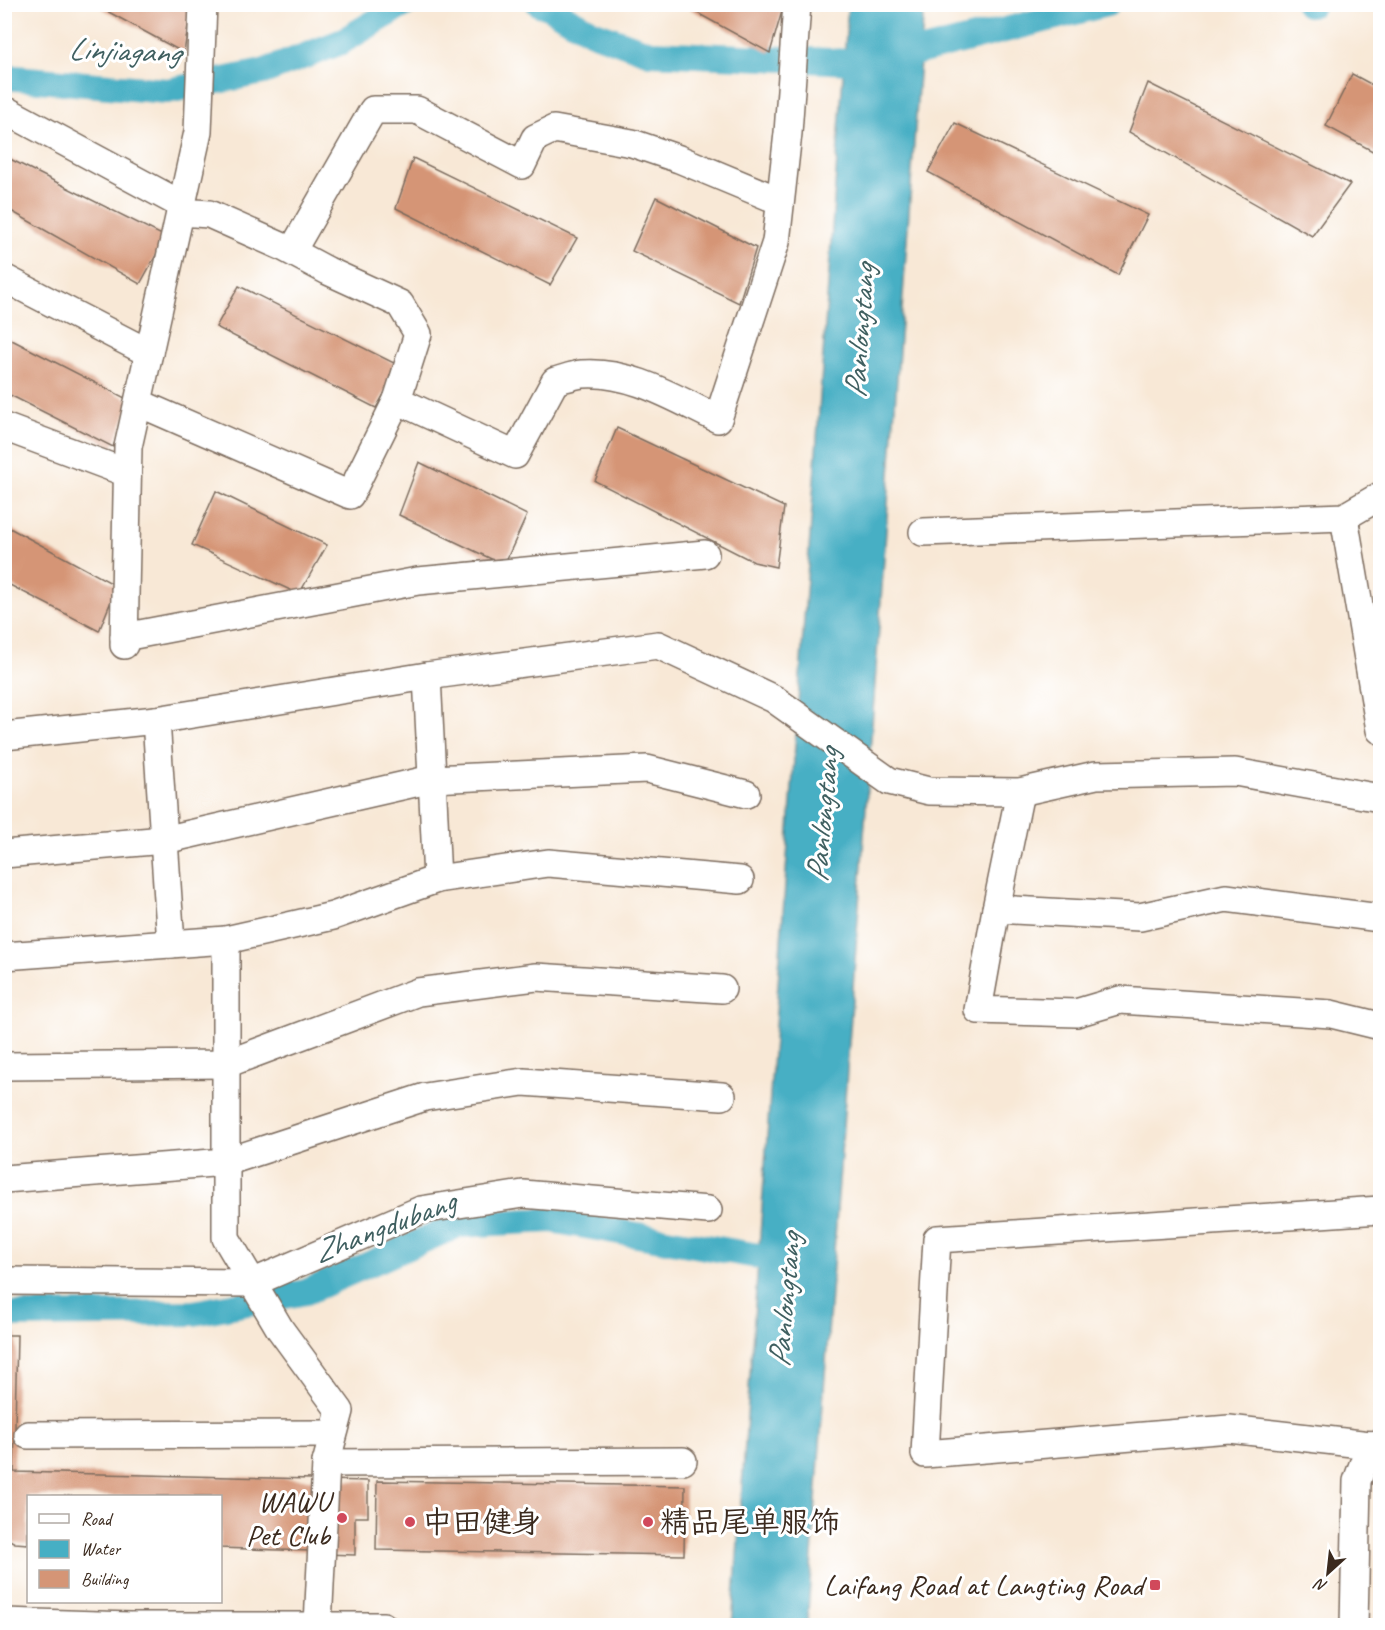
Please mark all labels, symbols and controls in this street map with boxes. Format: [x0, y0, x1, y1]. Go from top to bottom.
water label: Linjiagang [68, 28, 185, 73]
water label: Panlongtang [834, 259, 885, 399]
water label: Panlongtang [796, 743, 849, 884]
water label: Zhangdubang [308, 1179, 464, 1272]
water label: Panlongtang [758, 1228, 811, 1369]
place label: WAWU Pet Club [246, 1482, 335, 1554]
legend [27, 1495, 222, 1603]
place label: 中田健身 [422, 1503, 542, 1541]
place label: 精品尾单服饰 [660, 1503, 840, 1541]
text: Road [81, 1508, 114, 1530]
marker: WAWU Pet Club [335, 1511, 349, 1525]
marker: 中田健身 [403, 1515, 417, 1529]
marker: 精品尾单服饰 [641, 1515, 655, 1529]
text: Water [81, 1538, 122, 1560]
north arrow [1298, 1543, 1358, 1603]
place label: Laifang Road at Langting Road [824, 1566, 1147, 1604]
text: Building [81, 1568, 130, 1590]
text: N [1310, 1573, 1331, 1597]
marker: Laifang Road at Langting Road [1148, 1578, 1162, 1592]

